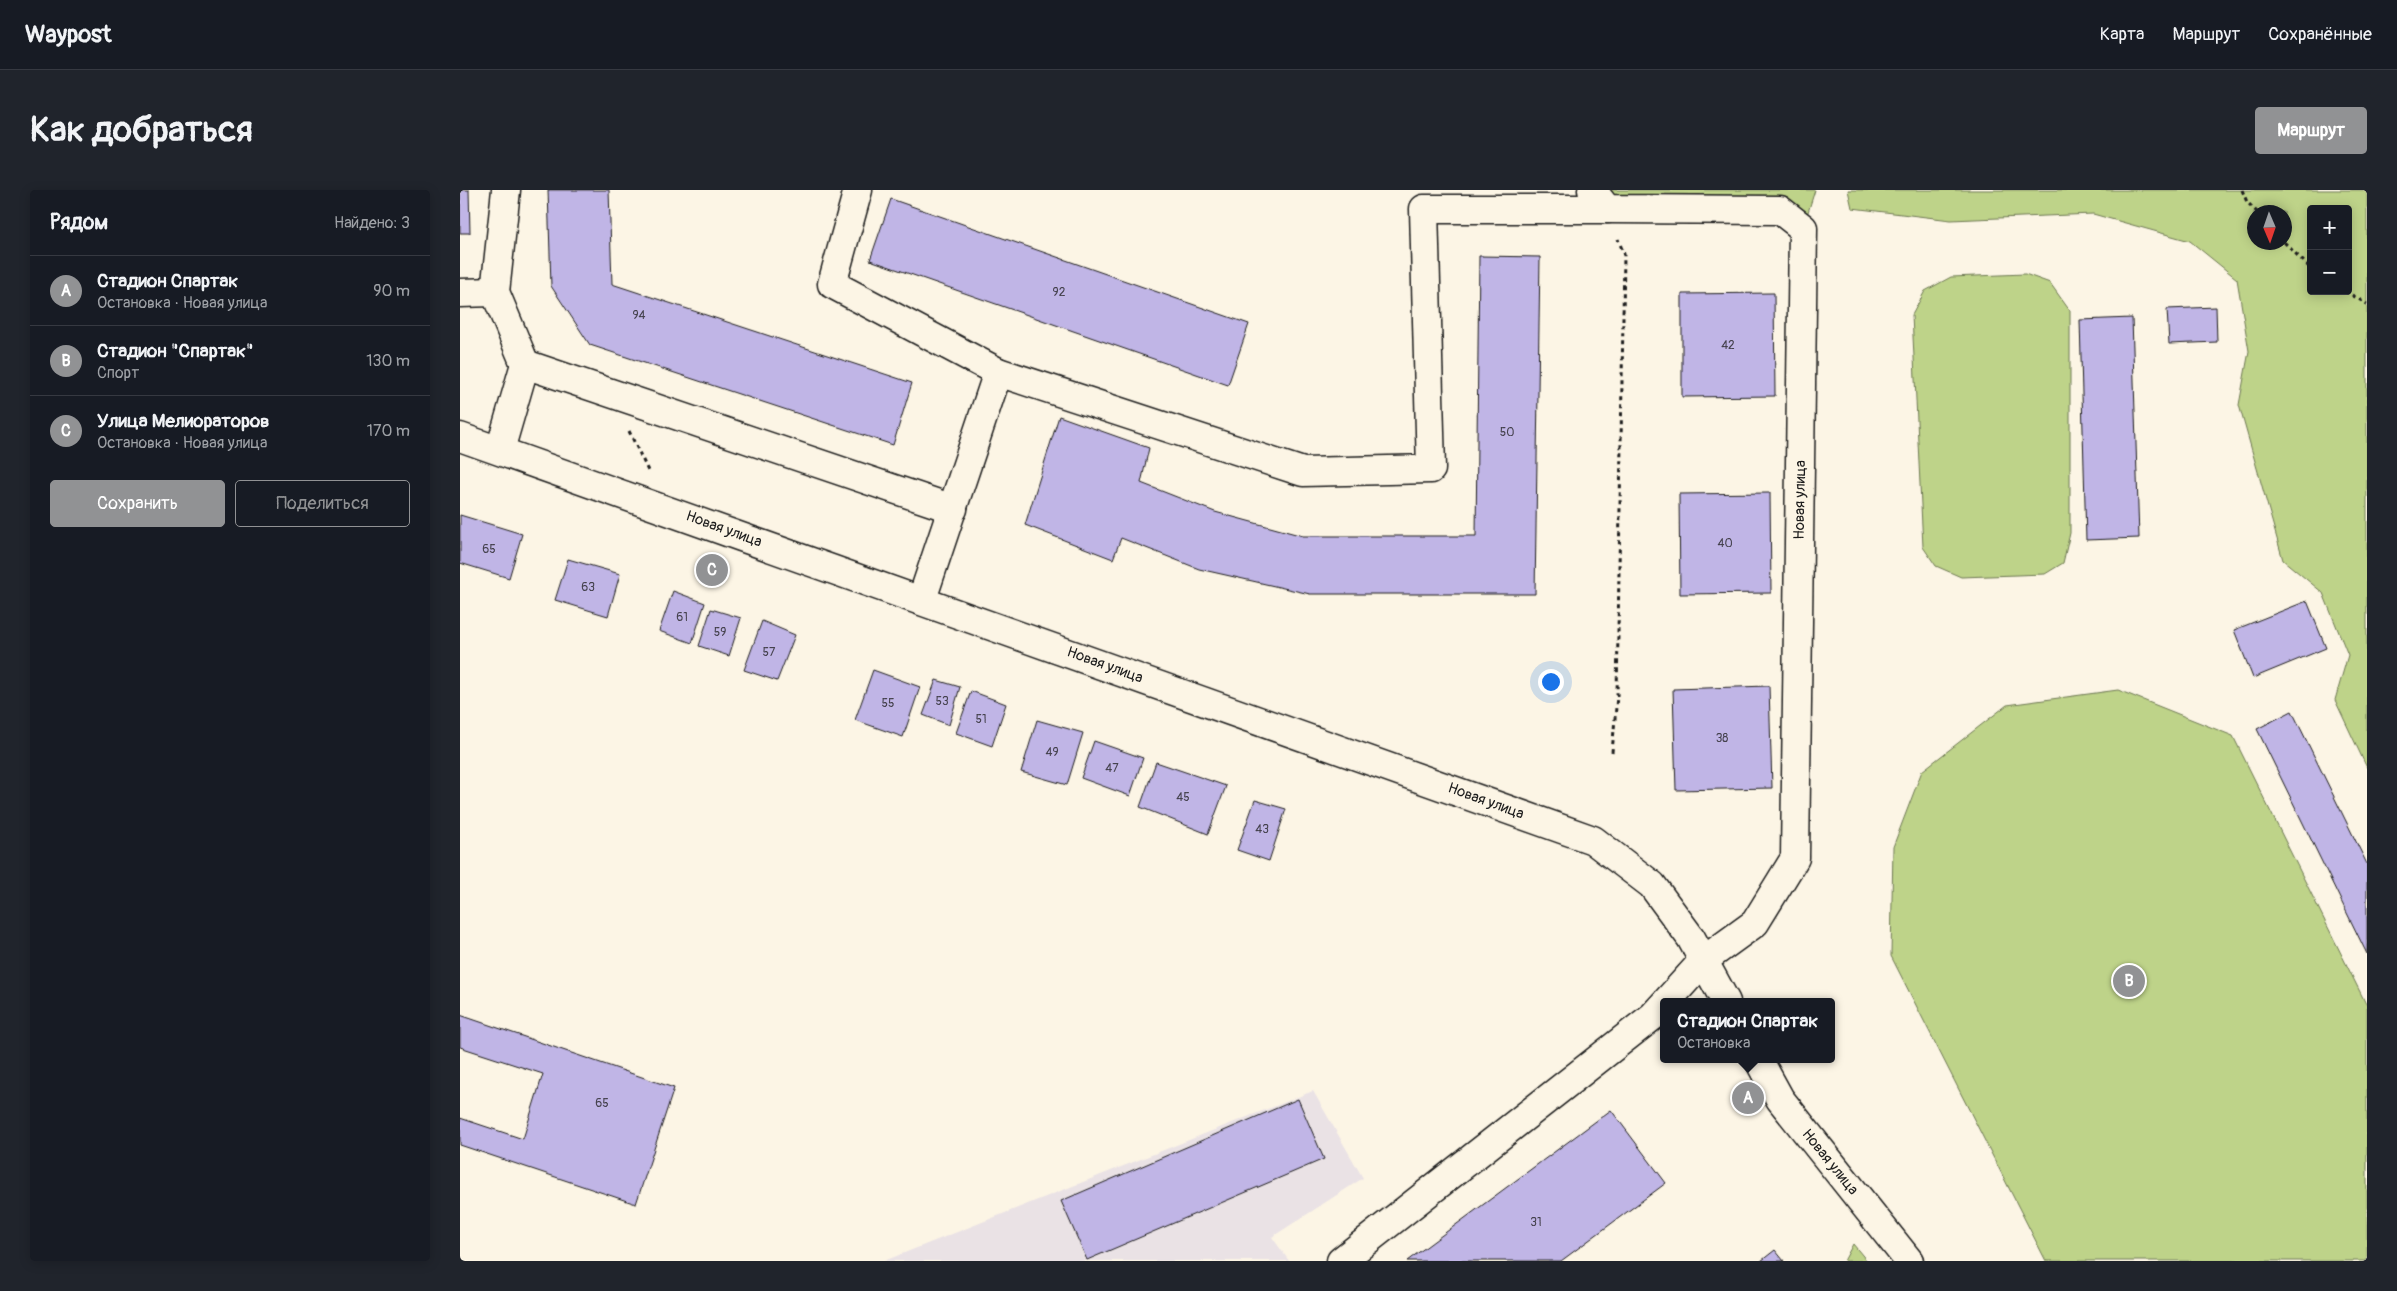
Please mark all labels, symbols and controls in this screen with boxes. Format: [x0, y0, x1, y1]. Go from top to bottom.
text: Waypost [25, 20, 112, 49]
text: Карта [2100, 23, 2144, 46]
text: Маршрут [2172, 23, 2240, 46]
text: Сохранённые [2268, 23, 2372, 46]
button: Маршрут [2255, 107, 2367, 154]
text: Как добраться [30, 108, 253, 152]
north arrow [2247, 205, 2292, 250]
map controls [2307, 205, 2352, 295]
button: + [2307, 205, 2352, 250]
text: Рядом [50, 209, 108, 236]
text: Найдено: 3 [334, 213, 410, 233]
button: − [2307, 250, 2352, 295]
text: Стадион Спартак [97, 269, 238, 293]
text: A [61, 281, 71, 301]
text: 90 m [373, 281, 410, 301]
house number: 92 [1053, 285, 1066, 300]
text: Остановка · Новая улица [97, 293, 268, 313]
house number: 94 [632, 308, 646, 323]
house number: 42 [1721, 338, 1735, 353]
text: Стадион "Спартак" [97, 339, 254, 363]
text: B [61, 351, 71, 371]
text: 130 m [366, 351, 410, 371]
text: Спорт [97, 363, 139, 383]
text: Улица Мелиораторов [97, 409, 269, 433]
text: C [61, 421, 71, 441]
text: 170 m [367, 421, 410, 441]
house number: 50 [1500, 425, 1514, 440]
text: Остановка · Новая улица [97, 433, 268, 453]
street label: Новая улица [1790, 460, 1810, 540]
button: Сохранить [50, 480, 225, 527]
button: Поделиться [235, 480, 410, 527]
street label: Новая улица [683, 506, 765, 552]
house number: 40 [1717, 536, 1733, 551]
house number: 65 [482, 542, 496, 557]
pin: C [696, 551, 728, 589]
house number: 63 [581, 580, 595, 595]
house number: 61 [676, 610, 688, 625]
house number: 59 [714, 625, 726, 640]
street label: Новая улица [1064, 642, 1146, 688]
house number: 57 [763, 645, 776, 660]
your location [1538, 669, 1564, 695]
house number: 53 [935, 694, 949, 709]
house number: 55 [881, 696, 895, 711]
house number: 51 [975, 712, 987, 727]
house number: 38 [1716, 731, 1728, 746]
house number: 49 [1045, 745, 1059, 760]
house number: 47 [1105, 761, 1119, 776]
street label: Новая улица [1445, 778, 1527, 824]
house number: 45 [1176, 790, 1190, 805]
house number: 43 [1255, 822, 1269, 837]
pin: B [2113, 962, 2145, 1000]
popup [1660, 998, 1835, 1063]
text: Стадион Спартак [1677, 1009, 1818, 1033]
text: Остановка [1677, 1033, 1751, 1053]
pin: A [1732, 1079, 1764, 1117]
house number: 65 [595, 1096, 609, 1111]
street label: Новая улица [1798, 1125, 1862, 1199]
house number: 31 [1530, 1215, 1542, 1230]

